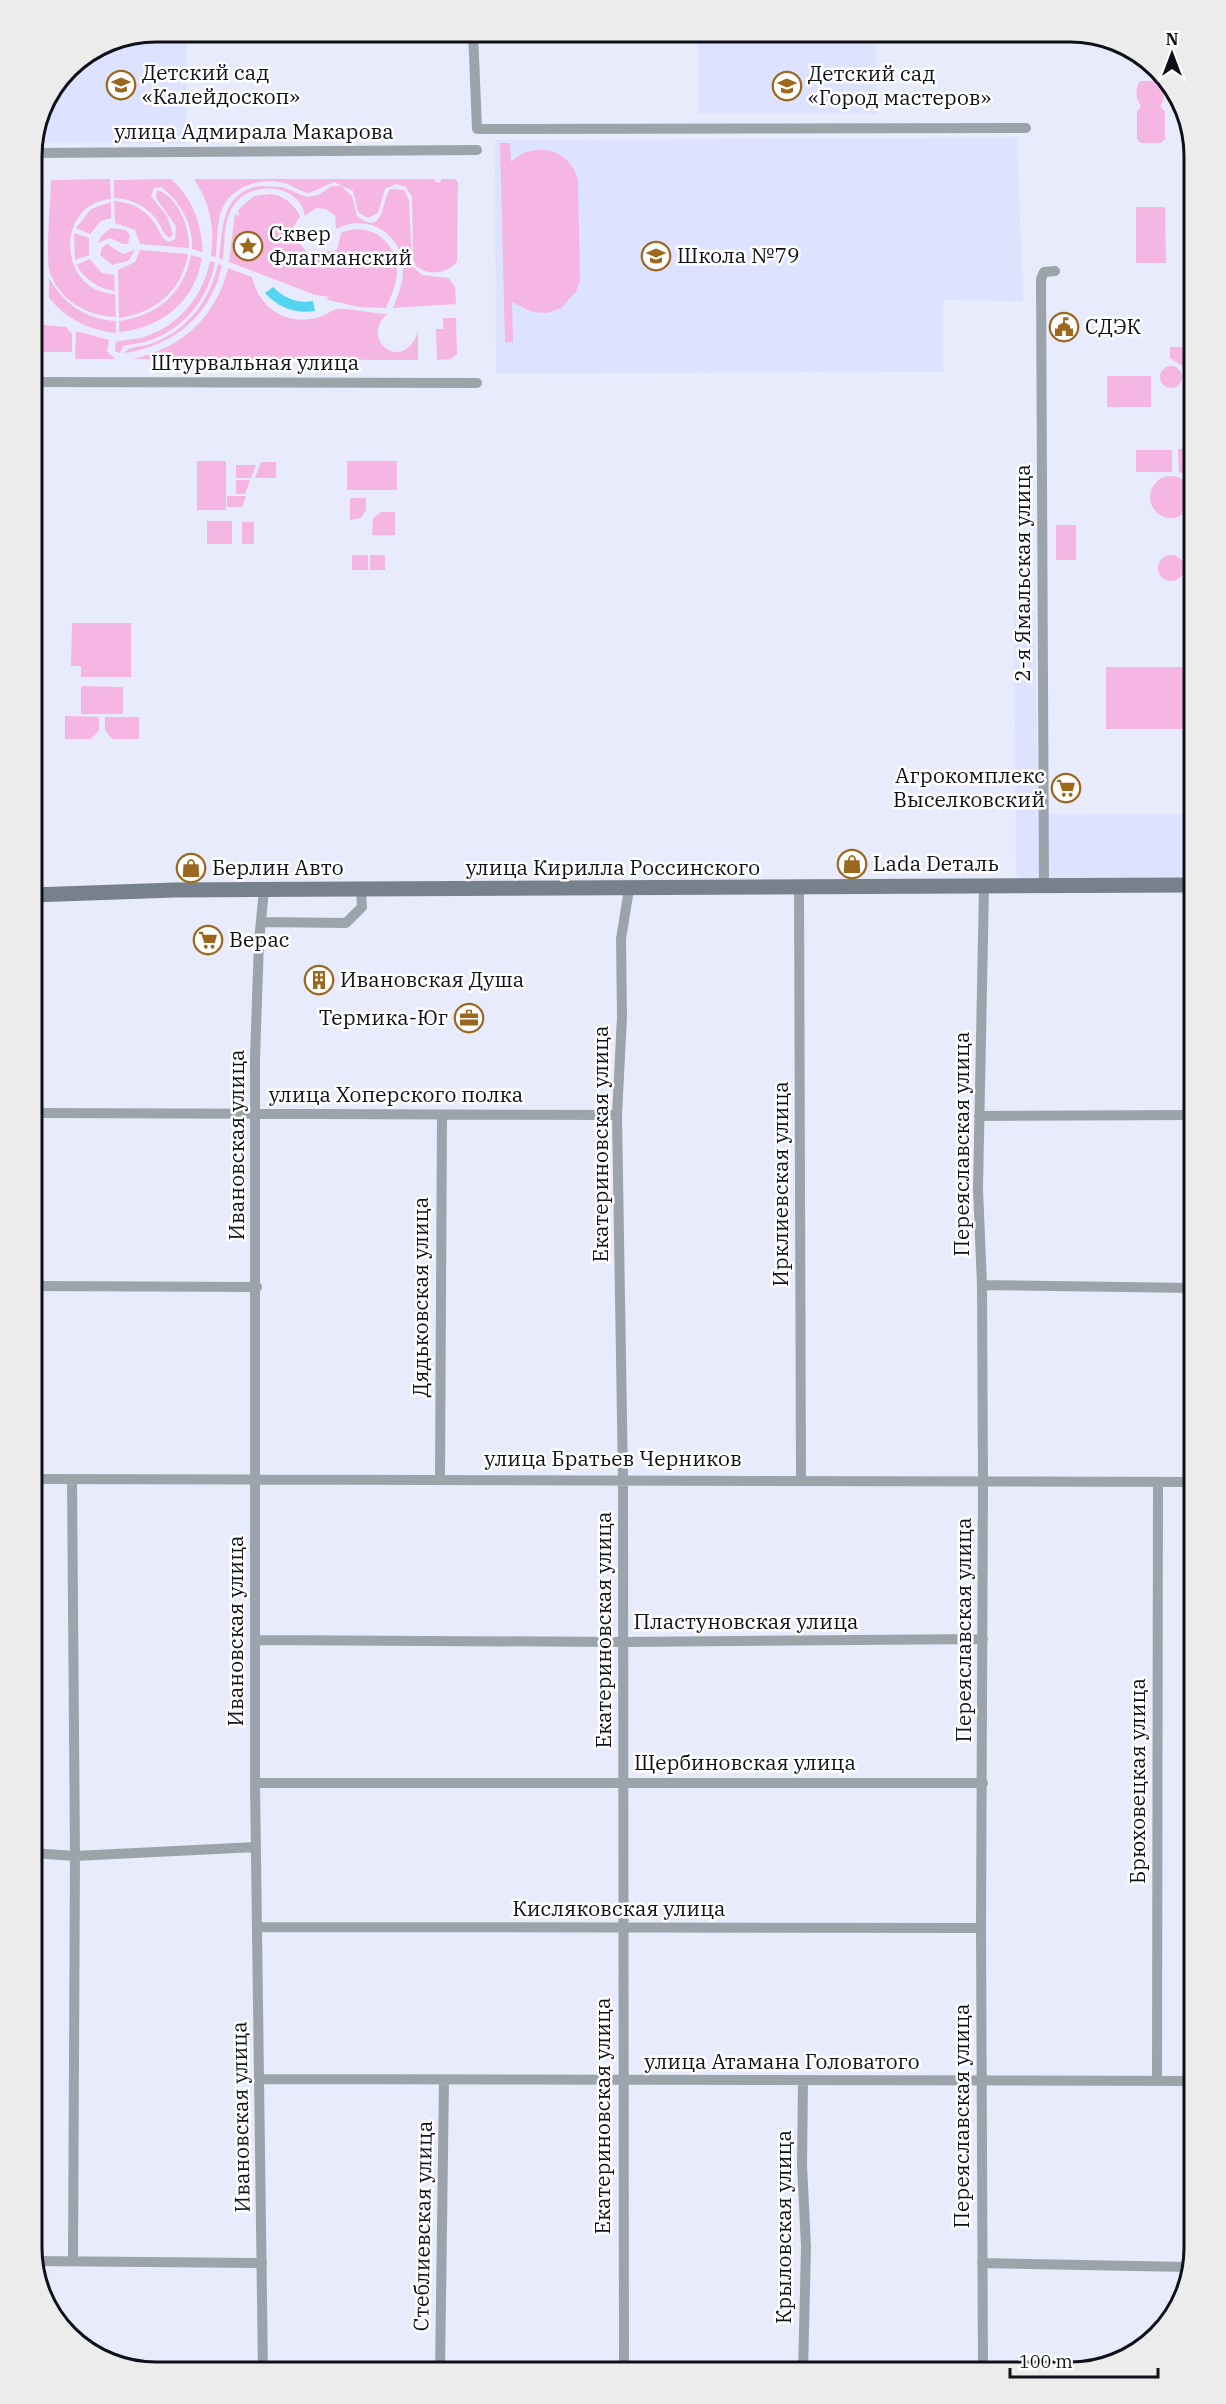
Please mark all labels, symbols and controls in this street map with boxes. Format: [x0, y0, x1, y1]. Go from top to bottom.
north arrow [1142, 24, 1202, 84]
text: N [1166, 29, 1178, 49]
place label: Детский сад «Калейдоскоп» [142, 58, 300, 110]
place label: Детский сад «Город мастеров» [808, 59, 991, 111]
school or university icon: Детский сад «Калейдоскоп» [105, 69, 137, 101]
school or university icon: Детский сад «Город мастеров» [771, 70, 803, 102]
street label: улица Адмирала Макарова [114, 117, 394, 145]
place label: Сквер Флагманский [269, 219, 412, 271]
place icon: Сквер Флагманский [232, 230, 264, 262]
school or university icon: Школа №79 [640, 240, 672, 272]
place label: Школа №79 [677, 241, 800, 269]
public building icon: СДЭК [1048, 311, 1080, 343]
place label: СДЭК [1085, 312, 1142, 340]
street label: Штурвальная улица [151, 348, 359, 376]
street label: 2-я Ямальская улица [1008, 464, 1036, 682]
place label: Агрокомплекс Выселковский [893, 761, 1045, 813]
supermarket icon: Агрокомплекс Выселковский [1050, 772, 1082, 804]
shop icon: Lada Dеталь [836, 848, 868, 880]
place label: Lada Dеталь [873, 849, 999, 877]
shop icon: Берлин Авто [175, 852, 207, 884]
place label: Берлин Авто [212, 853, 343, 881]
street label: улица Кирилла Россинского [466, 853, 760, 881]
supermarket icon: Верас [192, 924, 224, 956]
place label: Верас [229, 925, 290, 953]
building icon: Ивановская Душа [303, 964, 335, 996]
place label: Ивановская Душа [340, 965, 524, 993]
office icon: Термика-Юг [453, 1002, 485, 1034]
place label: Термика-Юг [319, 1003, 448, 1031]
street label: Екатериновская улица [586, 1026, 614, 1262]
street label: Переяславская улица [947, 1032, 975, 1256]
street label: Ивановская улица [222, 1049, 250, 1241]
street label: улица Хоперского полка [269, 1080, 523, 1108]
street label: Ирклиевская улица [766, 1081, 794, 1287]
street label: Дядьковская улица [406, 1197, 434, 1397]
street label: улица Братьев Черников [484, 1444, 742, 1472]
street label: Екатериновская улица [589, 1512, 617, 1748]
street label: Переяславская улица [949, 1518, 977, 1742]
street label: Ивановская улица [221, 1535, 249, 1727]
street label: Пластуновская улица [633, 1607, 859, 1635]
street label: Брюховецкая улица [1123, 1678, 1151, 1884]
street label: Щербиновская улица [634, 1748, 856, 1776]
street label: Кисляковская улица [512, 1894, 726, 1922]
street label: Екатериновская улица [588, 1998, 616, 2234]
street label: Переяславская улица [947, 2004, 975, 2228]
street label: Ивановская улица [224, 2021, 256, 2213]
street label: улица Атамана Головатого [644, 2047, 920, 2075]
street label: Стеблиевская улица [406, 2120, 438, 2332]
street label: Крыловская улица [769, 2130, 797, 2324]
scale bar [1010, 2341, 1158, 2379]
text: 100 m [1019, 2350, 1073, 2373]

